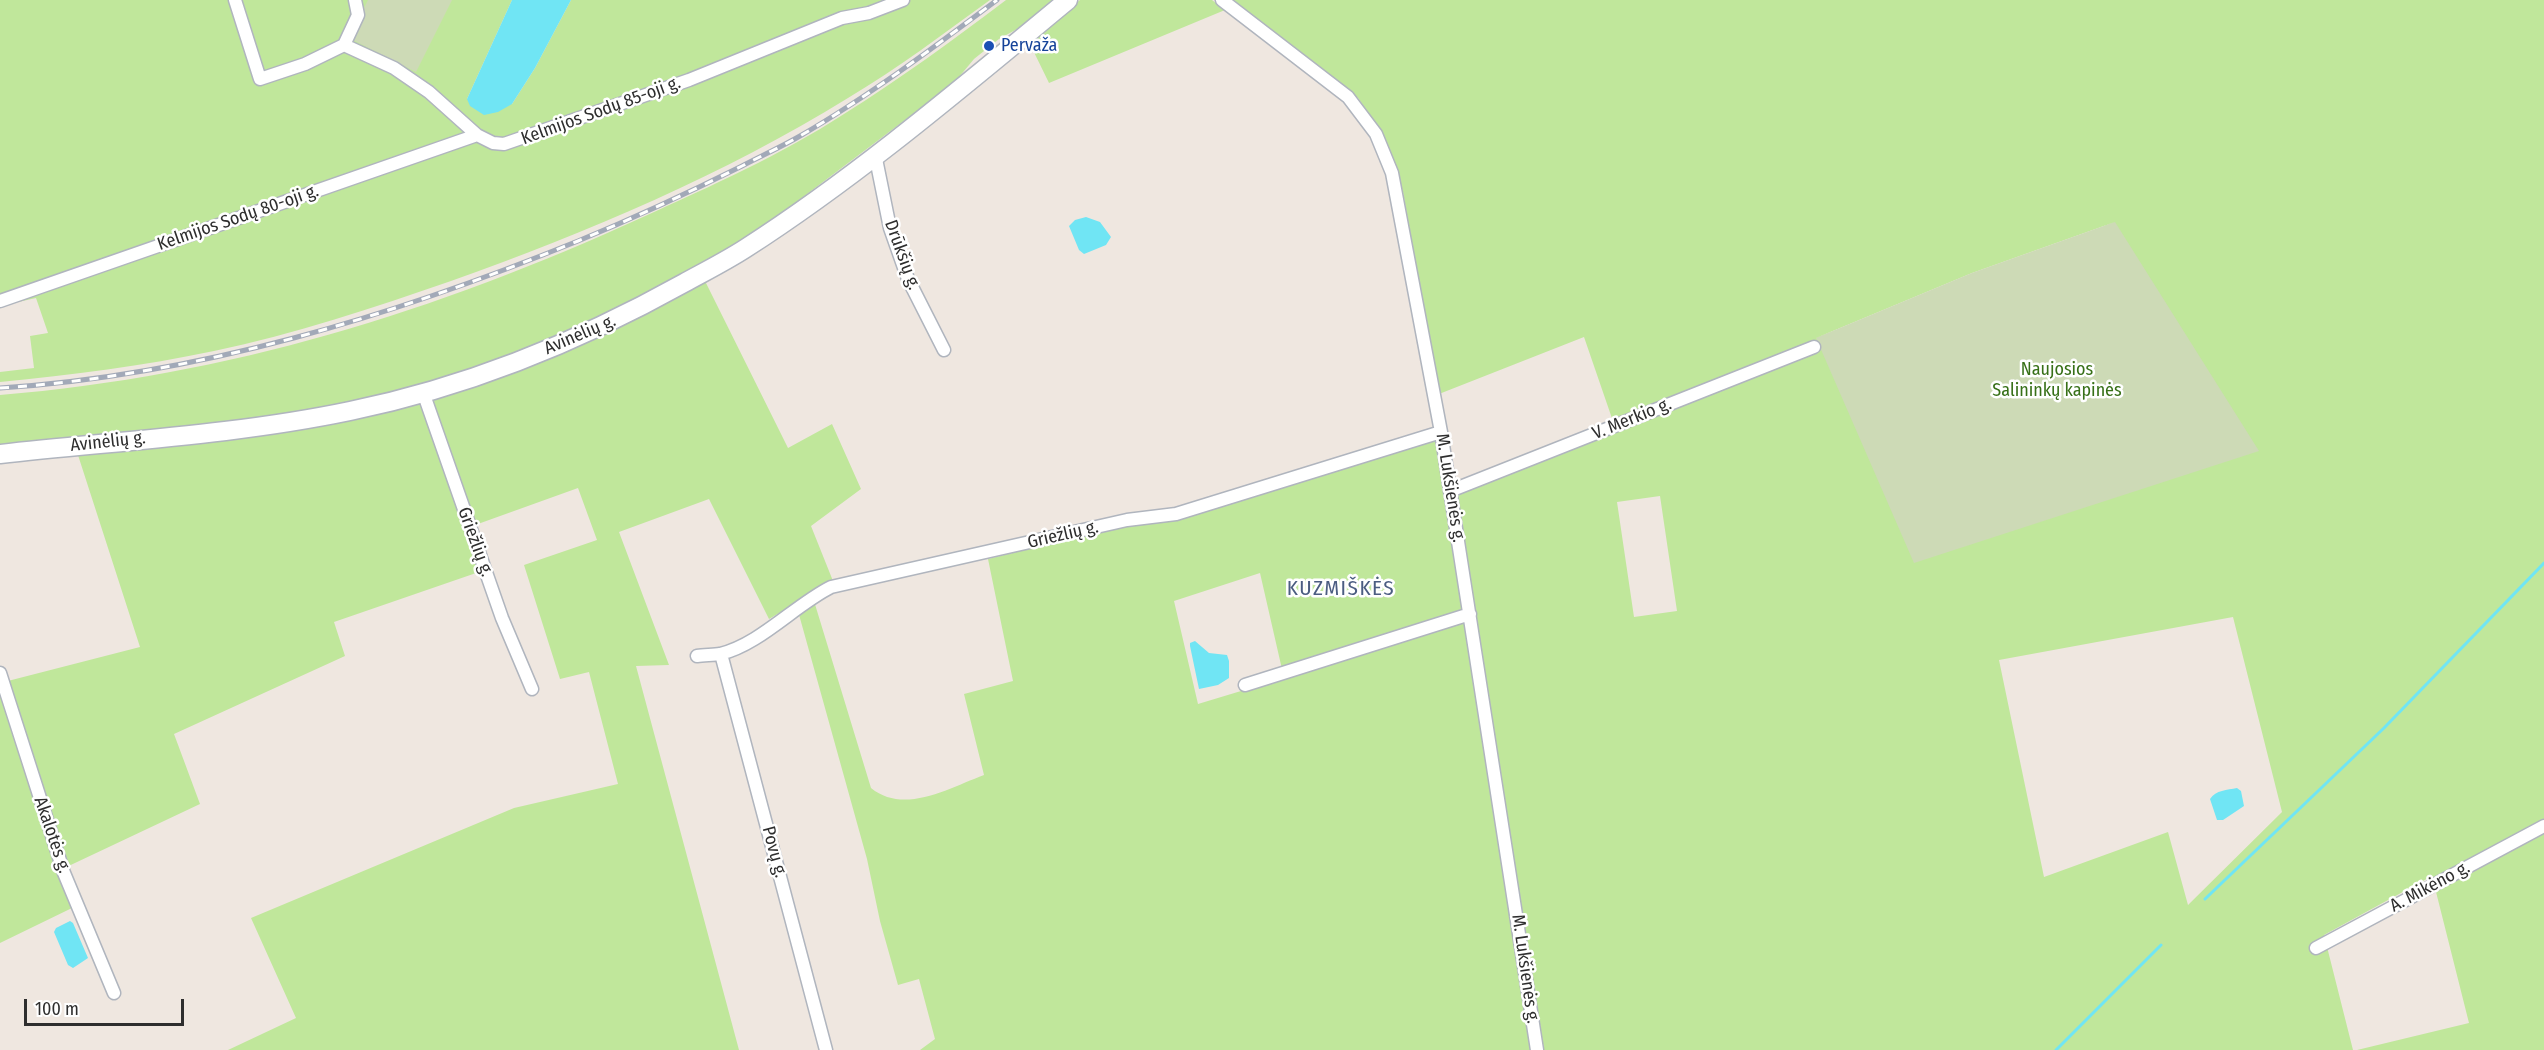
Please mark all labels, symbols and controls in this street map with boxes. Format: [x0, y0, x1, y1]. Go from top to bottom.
place label: Pervaža [1001, 35, 1057, 57]
marker: Pervaža [982, 39, 996, 53]
street label: Kelmijos Sodų 85-oji g. [518, 72, 684, 150]
street label: Kelmijos Sodų 80-oji g. [155, 180, 321, 256]
street label: Drūkšių g. [879, 217, 925, 293]
street label: Avinėlių g. [541, 310, 619, 360]
park label: Naujosios Salininkų kapinės [1992, 359, 2122, 401]
street label: V. Merkio g. [1589, 393, 1675, 445]
street label: Avinėlių g. [69, 427, 147, 457]
street label: M. Lukšienės g. [1431, 432, 1469, 544]
street label: Griežlių g. [453, 504, 497, 580]
street label: Griežlių g. [1025, 516, 1101, 554]
district label: KUZMIŠKĖS [1287, 576, 1395, 602]
street label: Akalotės g. [29, 794, 75, 876]
street label: Povų g. [757, 824, 791, 880]
street label: A. Mikėno g. [2386, 857, 2474, 917]
street label: M. Lukšienės g. [1507, 913, 1543, 1025]
scale bar [27, 987, 188, 1025]
text: 100 m [35, 998, 79, 1020]

